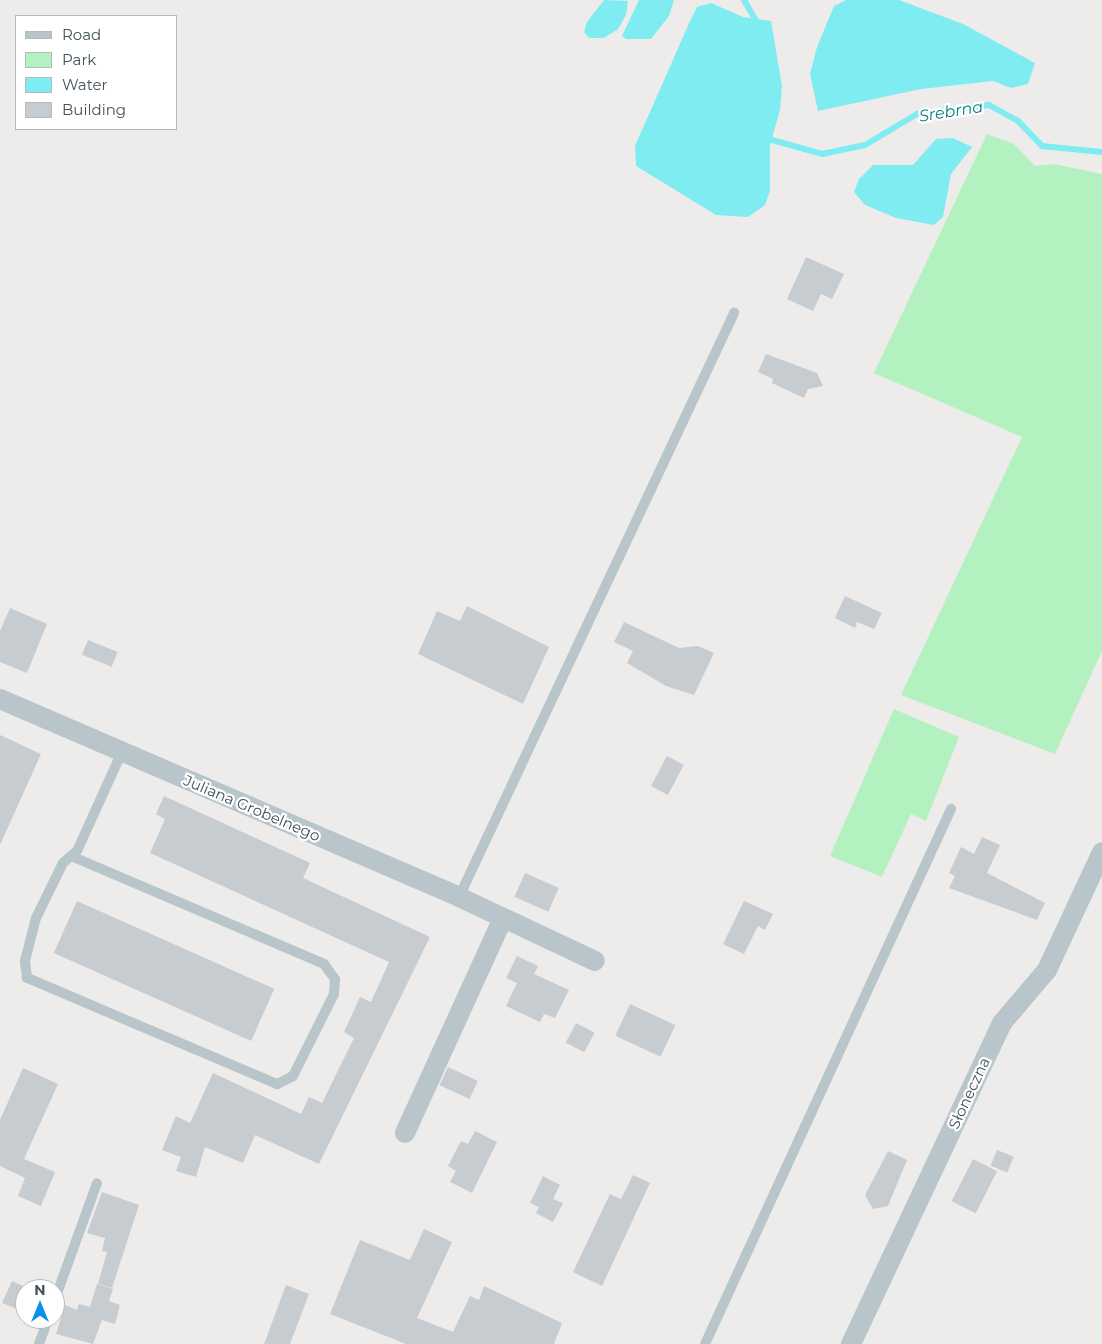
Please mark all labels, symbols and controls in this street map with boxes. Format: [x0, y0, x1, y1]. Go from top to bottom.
legend [15, 15, 178, 130]
text: Road [62, 25, 101, 44]
text: Park [62, 50, 96, 69]
text: Water [62, 75, 108, 94]
water label: Srebrna [918, 97, 984, 127]
text: Building [62, 100, 126, 119]
street label: Juliana Grobelnego [181, 771, 323, 845]
street label: Słoneczna [945, 1054, 993, 1132]
north arrow [15, 1279, 65, 1329]
text: N [34, 1281, 46, 1299]

